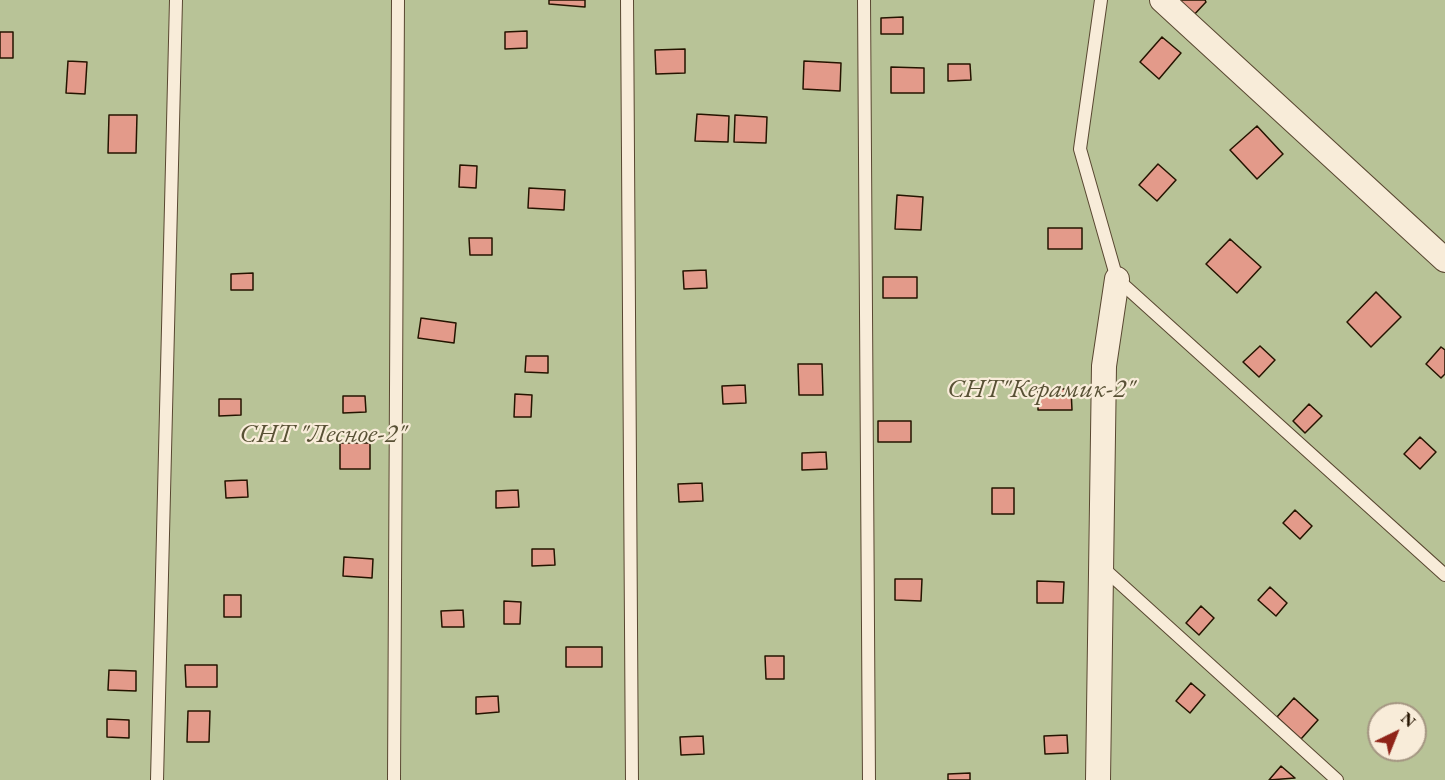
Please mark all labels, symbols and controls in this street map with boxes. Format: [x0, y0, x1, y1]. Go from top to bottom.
park label: СНТ"Керамик-2" [947, 374, 1135, 406]
park label: СНТ "Лесное-2" [240, 419, 406, 451]
north arrow [1367, 702, 1427, 762]
text: N [1396, 708, 1420, 732]

